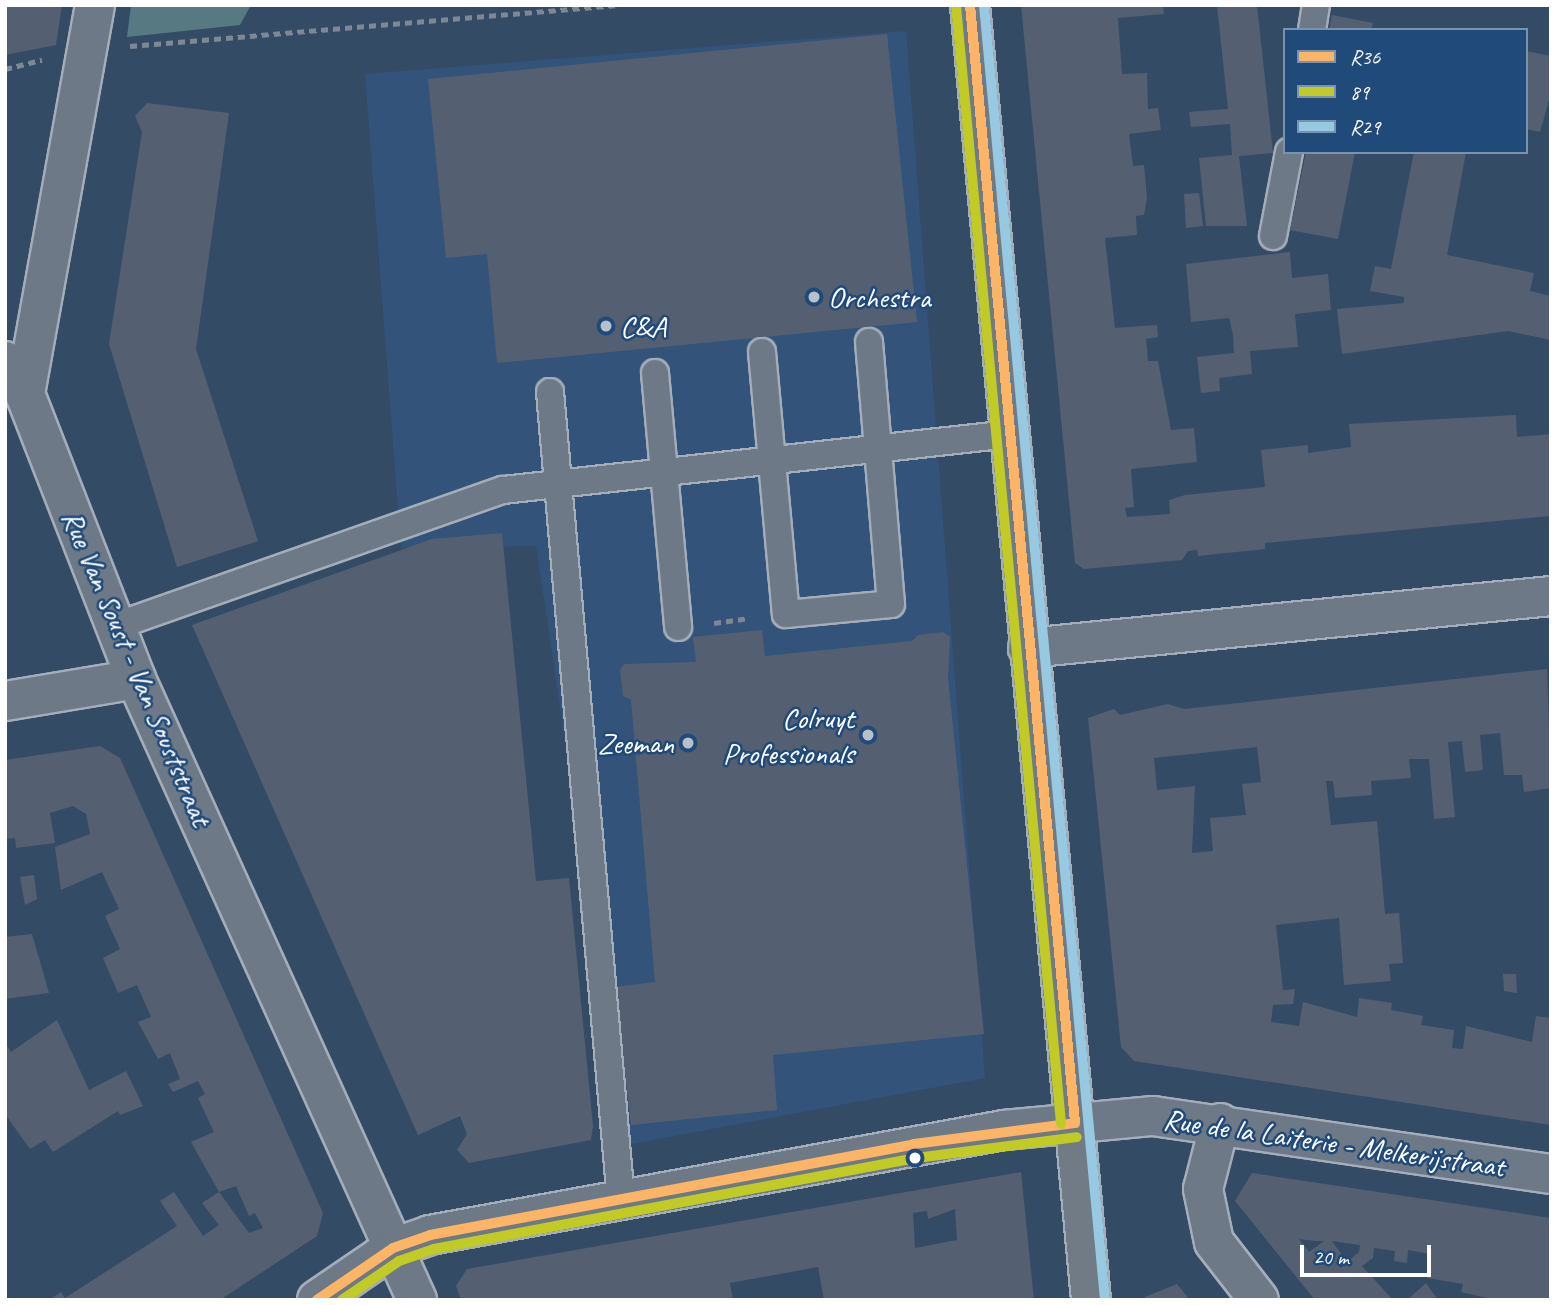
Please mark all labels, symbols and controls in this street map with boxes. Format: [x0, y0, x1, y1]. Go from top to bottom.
legend [1283, 28, 1528, 154]
text: R36 [1350, 44, 1380, 70]
text: 89 [1350, 79, 1369, 105]
text: R29 [1350, 114, 1380, 140]
place label: Orchestra [828, 279, 931, 315]
marker: Orchestra [806, 289, 822, 305]
place label: C&A [620, 308, 666, 344]
marker: C&A [598, 318, 614, 334]
street label: Rue Van Soust - Van Souststraat [54, 504, 220, 832]
place label: Colruyt Professionals [723, 700, 854, 770]
place label: Zeeman [597, 725, 674, 761]
marker: Colruyt Professionals [860, 727, 876, 743]
marker: Zeeman [680, 735, 696, 751]
street label: Rue de la Laiterie - Melkerijstraat [1161, 1101, 1507, 1185]
unlabelled marker [908, 1151, 922, 1165]
scale bar [1304, 1232, 1435, 1276]
text: 20 m [1313, 1244, 1349, 1270]

